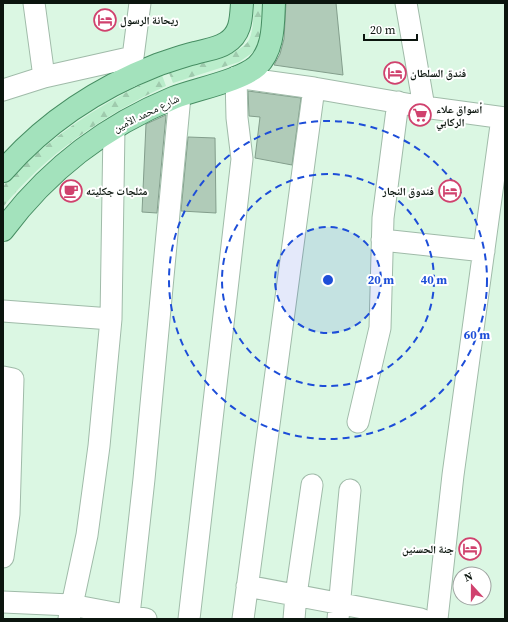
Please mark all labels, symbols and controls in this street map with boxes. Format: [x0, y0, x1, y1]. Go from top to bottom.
hotel icon: ريحانة الرسول [92, 7, 118, 33]
place label: ريحانة الرسول [120, 13, 178, 28]
scale bar [364, 16, 417, 42]
text: 20 m [370, 22, 396, 38]
hotel icon: فندق السلطان [382, 60, 408, 86]
place label: فندق السلطان [410, 66, 467, 81]
street label: شارع محمد الأمين [111, 91, 182, 136]
supermarket icon: أسواق علاء الركابي [407, 102, 433, 128]
place label: أسواق علاء الركابي [436, 102, 482, 131]
cafe icon: مثلجات جكليته [58, 178, 84, 204]
hotel icon: فندوق النجار [437, 178, 463, 204]
place label: مثلجات جكليته [86, 184, 148, 199]
place label: فندوق النجار [381, 184, 434, 199]
text: 20 m [368, 272, 394, 288]
text: 40 m [421, 272, 447, 288]
centre of rings [321, 273, 335, 287]
text: 60 m [464, 327, 490, 343]
hotel icon: جنة الحسنين [457, 536, 483, 562]
place label: جنة الحسنين [402, 542, 454, 557]
north arrow [452, 566, 492, 606]
text: N [462, 569, 475, 586]

